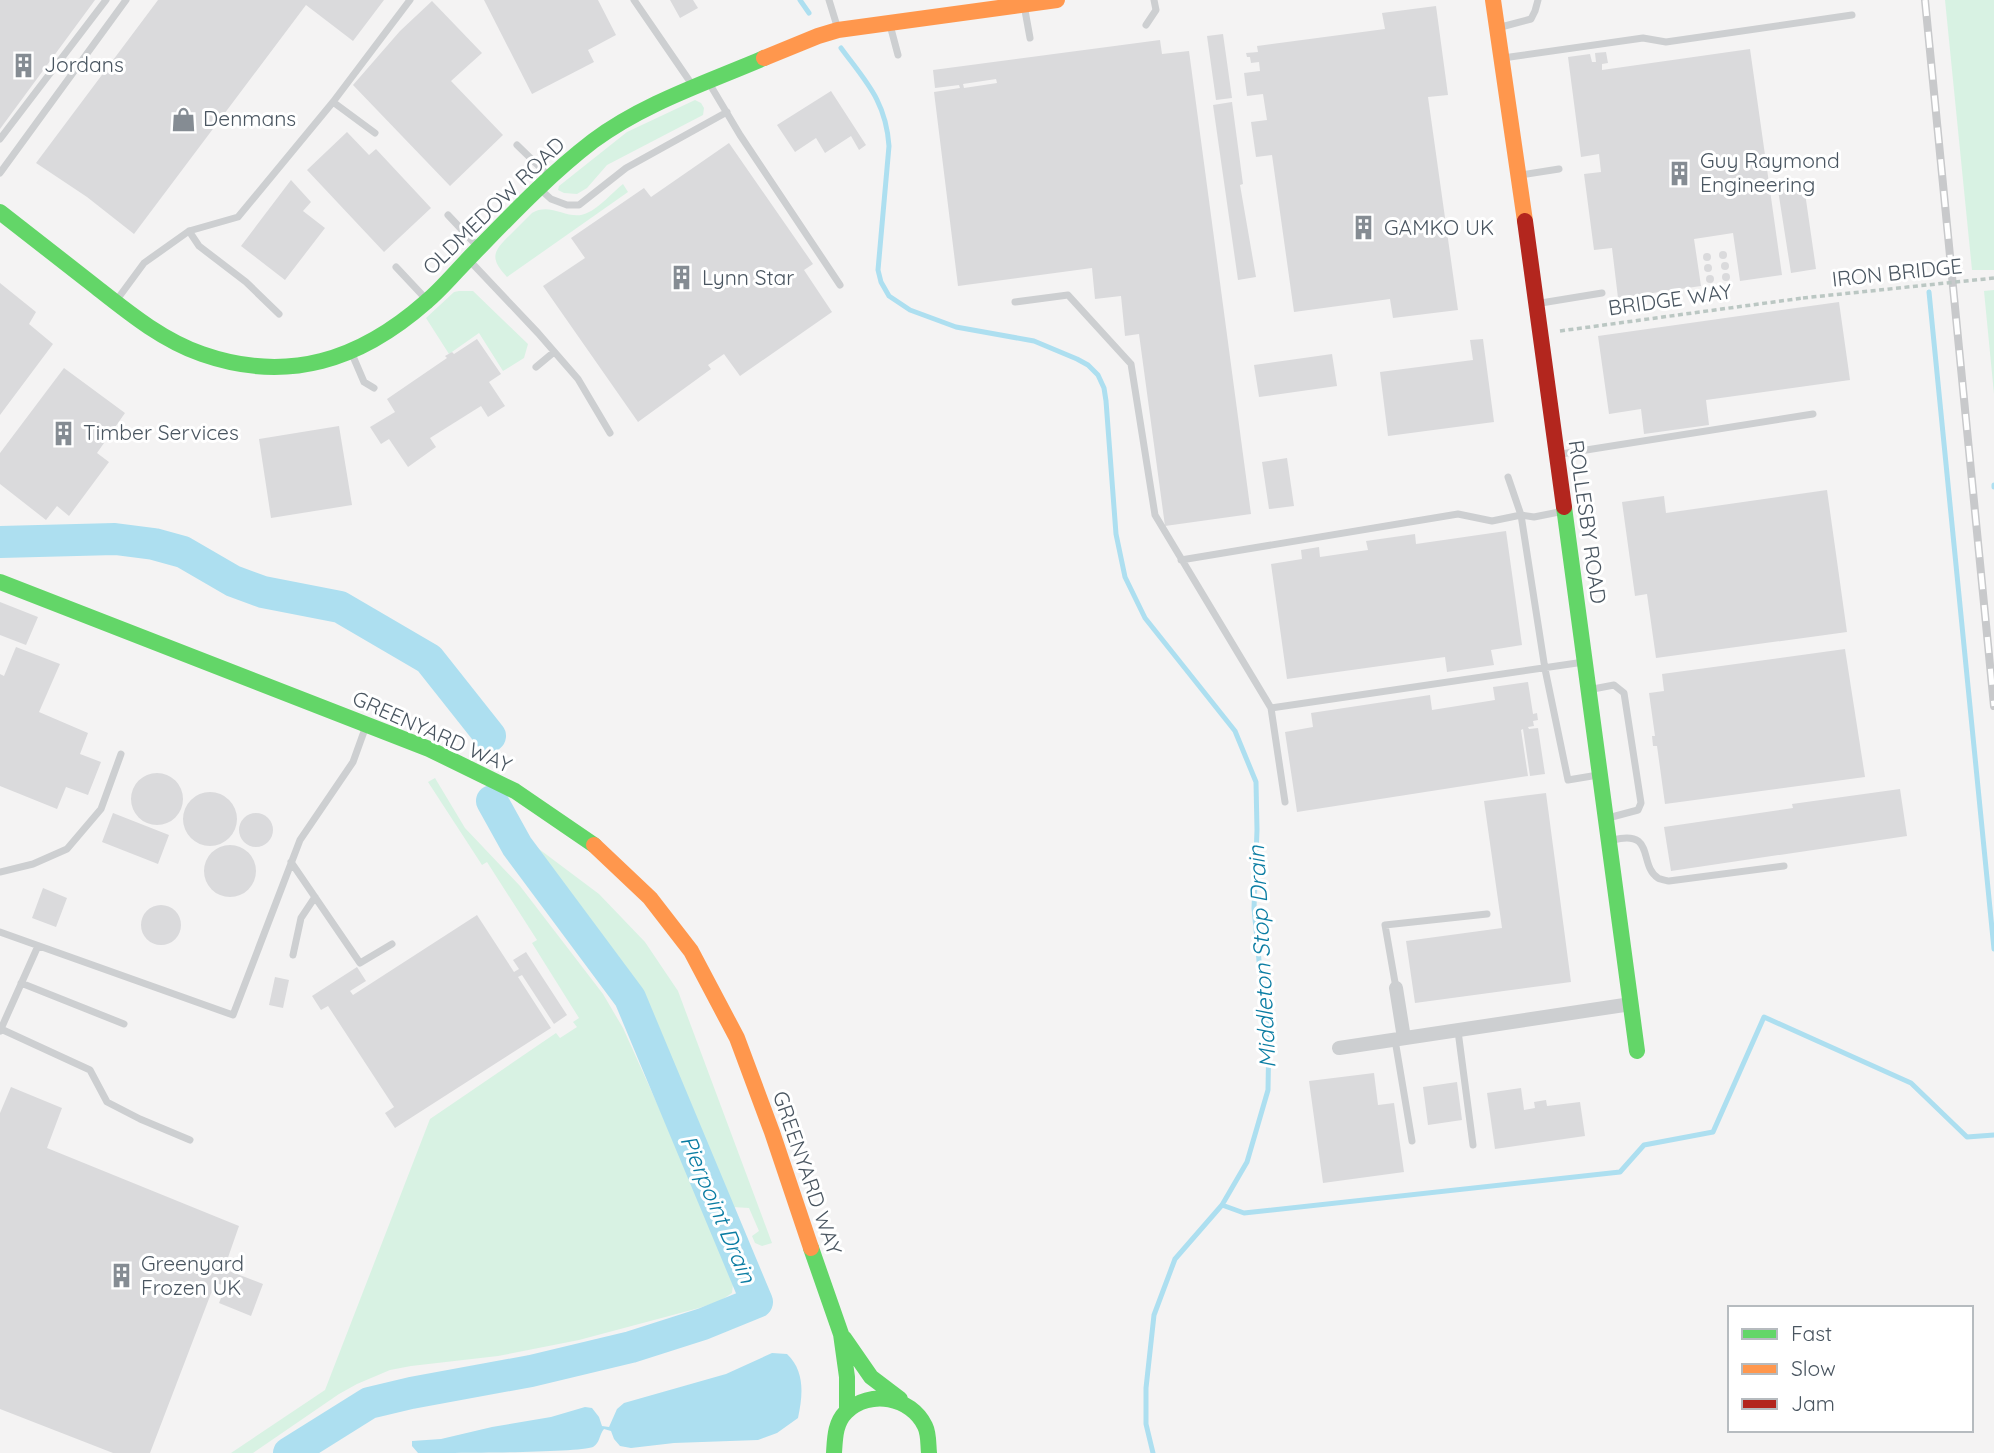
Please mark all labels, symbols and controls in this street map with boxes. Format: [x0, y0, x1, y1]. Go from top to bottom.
building icon: Jordans [10, 51, 38, 79]
place label: Jordans [44, 51, 124, 77]
shop icon: Denmans [169, 105, 197, 133]
place label: Denmans [203, 105, 296, 131]
street label: OLDMEDOW ROAD [417, 131, 570, 280]
place label: Guy Raymond Engineering [1700, 147, 1840, 197]
building icon: Guy Raymond Engineering [1666, 159, 1694, 187]
building icon: GAMKO UK [1350, 214, 1378, 242]
place label: GAMKO UK [1384, 214, 1494, 240]
street label: IRON BRIDGE [1830, 252, 1963, 292]
building icon: Lynn Star [668, 264, 696, 292]
place label: Lynn Star [702, 264, 794, 290]
street label: BRIDGE WAY [1606, 277, 1734, 321]
building icon: Timber Services [49, 419, 77, 447]
place label: Timber Services [83, 419, 239, 445]
street label: ROLLESBY ROAD [1564, 438, 1612, 605]
street label: GREENYARD WAY [349, 684, 516, 778]
water label: Middleton Stop Drain [1241, 844, 1282, 1069]
street label: GREENYARD WAY [768, 1087, 848, 1258]
water label: Pierpoint Drain [674, 1130, 763, 1288]
place label: Greenyard Frozen UK [141, 1250, 244, 1300]
building icon: Greenyard Frozen UK [107, 1262, 135, 1290]
legend [1728, 1306, 1973, 1432]
text: Fast [1791, 1320, 1832, 1346]
text: Slow [1791, 1355, 1836, 1381]
text: Jam [1791, 1390, 1835, 1416]

